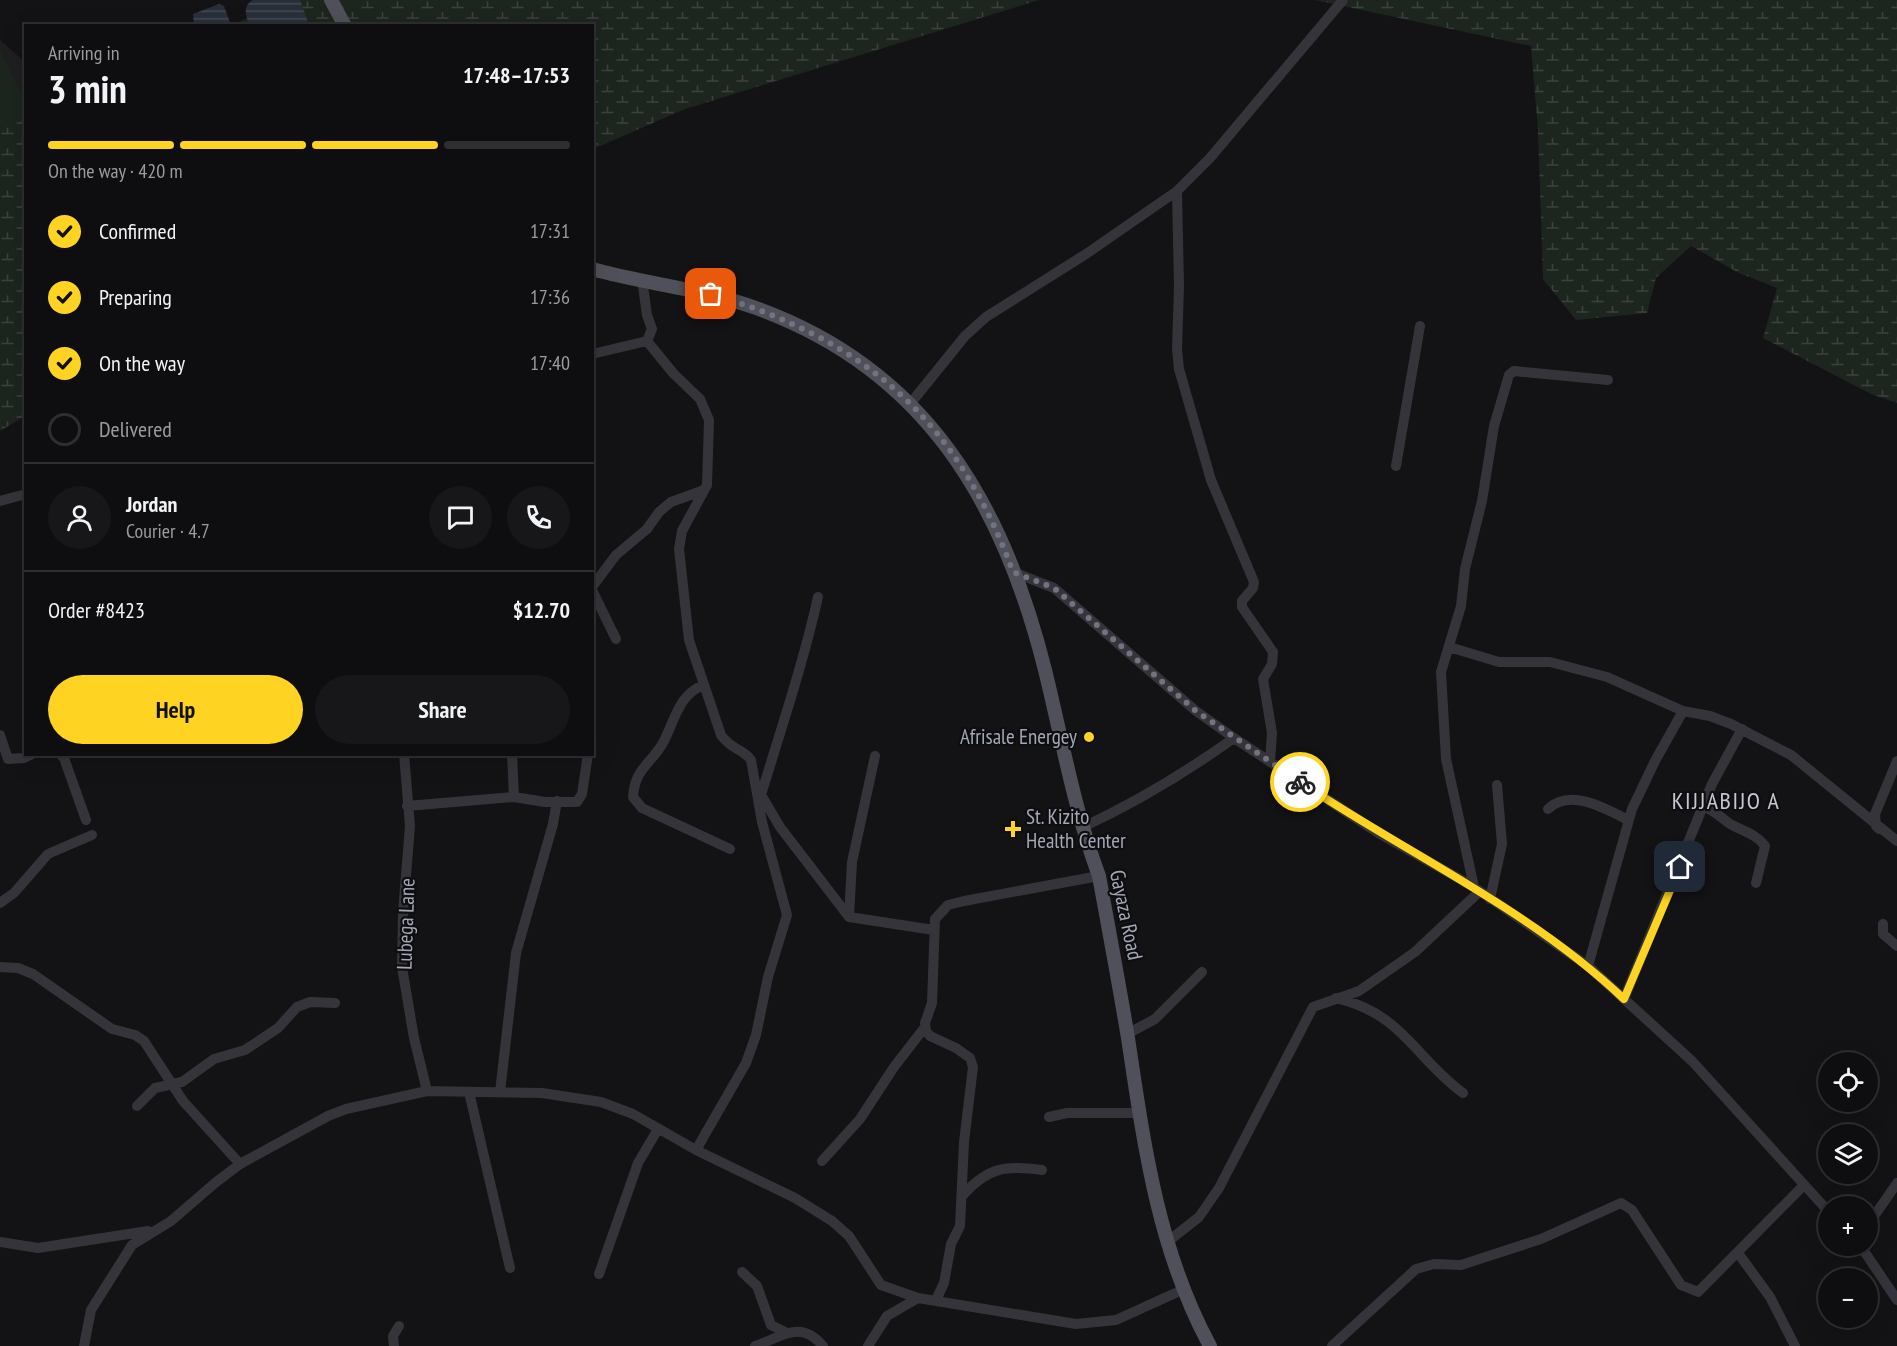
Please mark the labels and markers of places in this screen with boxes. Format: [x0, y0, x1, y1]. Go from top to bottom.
pin [685, 268, 736, 319]
place label: Afrisale Energey [960, 723, 1077, 750]
marker: Afrisale Energey [1082, 730, 1096, 744]
place label: St. Kizito Health Center [1026, 803, 1126, 854]
marker: St. Kizito Health Center [1004, 820, 1022, 838]
pin [1654, 841, 1705, 892]

